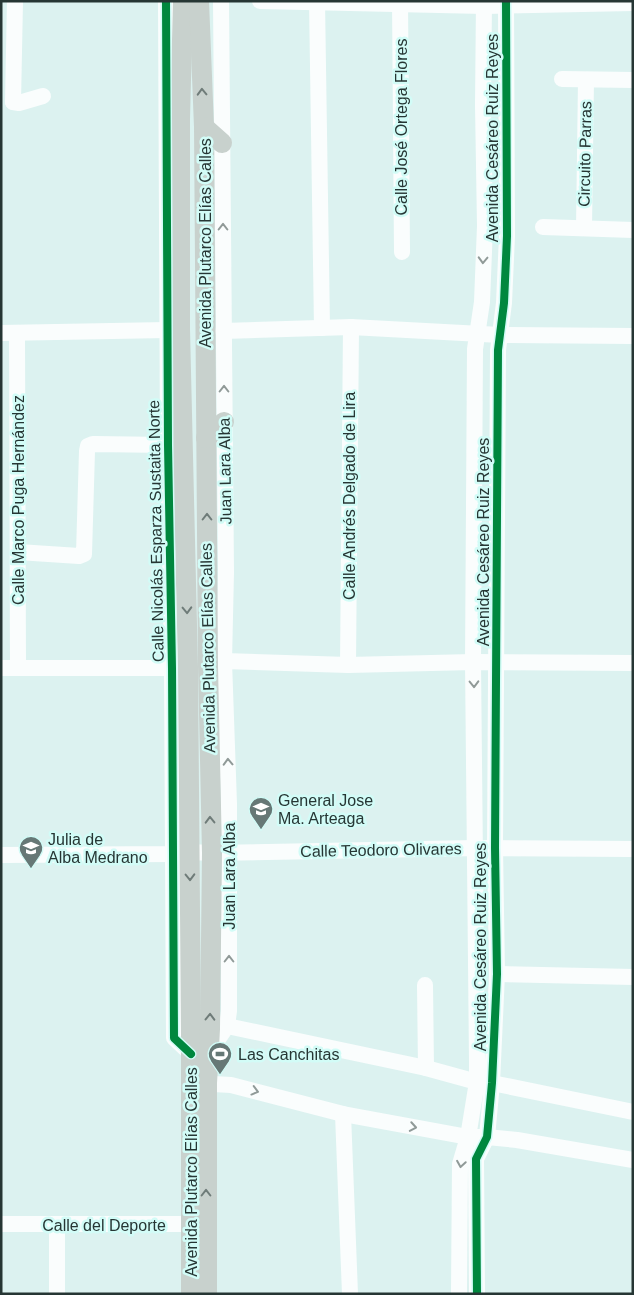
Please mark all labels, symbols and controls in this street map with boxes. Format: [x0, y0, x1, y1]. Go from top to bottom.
street label: Avenida Cesáreo Ruiz Reyes [484, 34, 501, 242]
street label: Calle José Ortega Flores [393, 39, 410, 215]
one-way arrow [197, 88, 208, 96]
street label: Circuito Parras [576, 101, 594, 207]
street label: Avenida Plutarco Elías Calles [197, 138, 214, 348]
one-way arrow [218, 222, 228, 230]
one-way arrow [478, 256, 489, 264]
one-way arrow [219, 385, 229, 392]
street label: Calle Andrés Delgado de Lira [341, 392, 358, 600]
street label: Calle Marco Puga Hernández [10, 395, 27, 605]
street label: Calle Nicolás Esparza Sustaita Norte [145, 400, 167, 662]
street label: Juan Lara Alba [216, 417, 234, 525]
street label: Avenida Cesáreo Ruiz Reyes [475, 438, 492, 646]
one-way arrow [202, 513, 212, 521]
street label: Avenida Plutarco Elías Calles [198, 543, 218, 753]
one-way arrow [181, 606, 192, 614]
one-way arrow [468, 681, 479, 689]
one-way arrow [222, 757, 233, 765]
place label: General Jose Ma. Arteaga [278, 792, 373, 827]
school or university icon: General Jose Ma. Arteaga [248, 796, 274, 830]
one-way arrow [205, 816, 216, 824]
street label: Juan Lara Alba [221, 823, 238, 929]
place label: Julia de Alba Medrano [48, 831, 148, 866]
school or university icon: Julia de Alba Medrano [18, 835, 44, 869]
street label: Calle Teodoro Olivares [300, 840, 462, 860]
street label: Avenida Cesáreo Ruiz Reyes [472, 843, 489, 1051]
one-way arrow [184, 874, 195, 882]
one-way arrow [224, 955, 234, 962]
one-way arrow [205, 1013, 215, 1021]
sports icon: Las Canchitas [207, 1041, 233, 1075]
place label: Las Canchitas [238, 1046, 339, 1063]
street label: Avenida Plutarco Elías Calles [183, 1067, 200, 1277]
one-way arrow [251, 1085, 259, 1096]
one-way arrow [409, 1122, 418, 1132]
one-way arrow [456, 1160, 466, 1169]
one-way arrow [201, 1188, 212, 1196]
street label: Calle del Deporte [42, 1217, 166, 1234]

